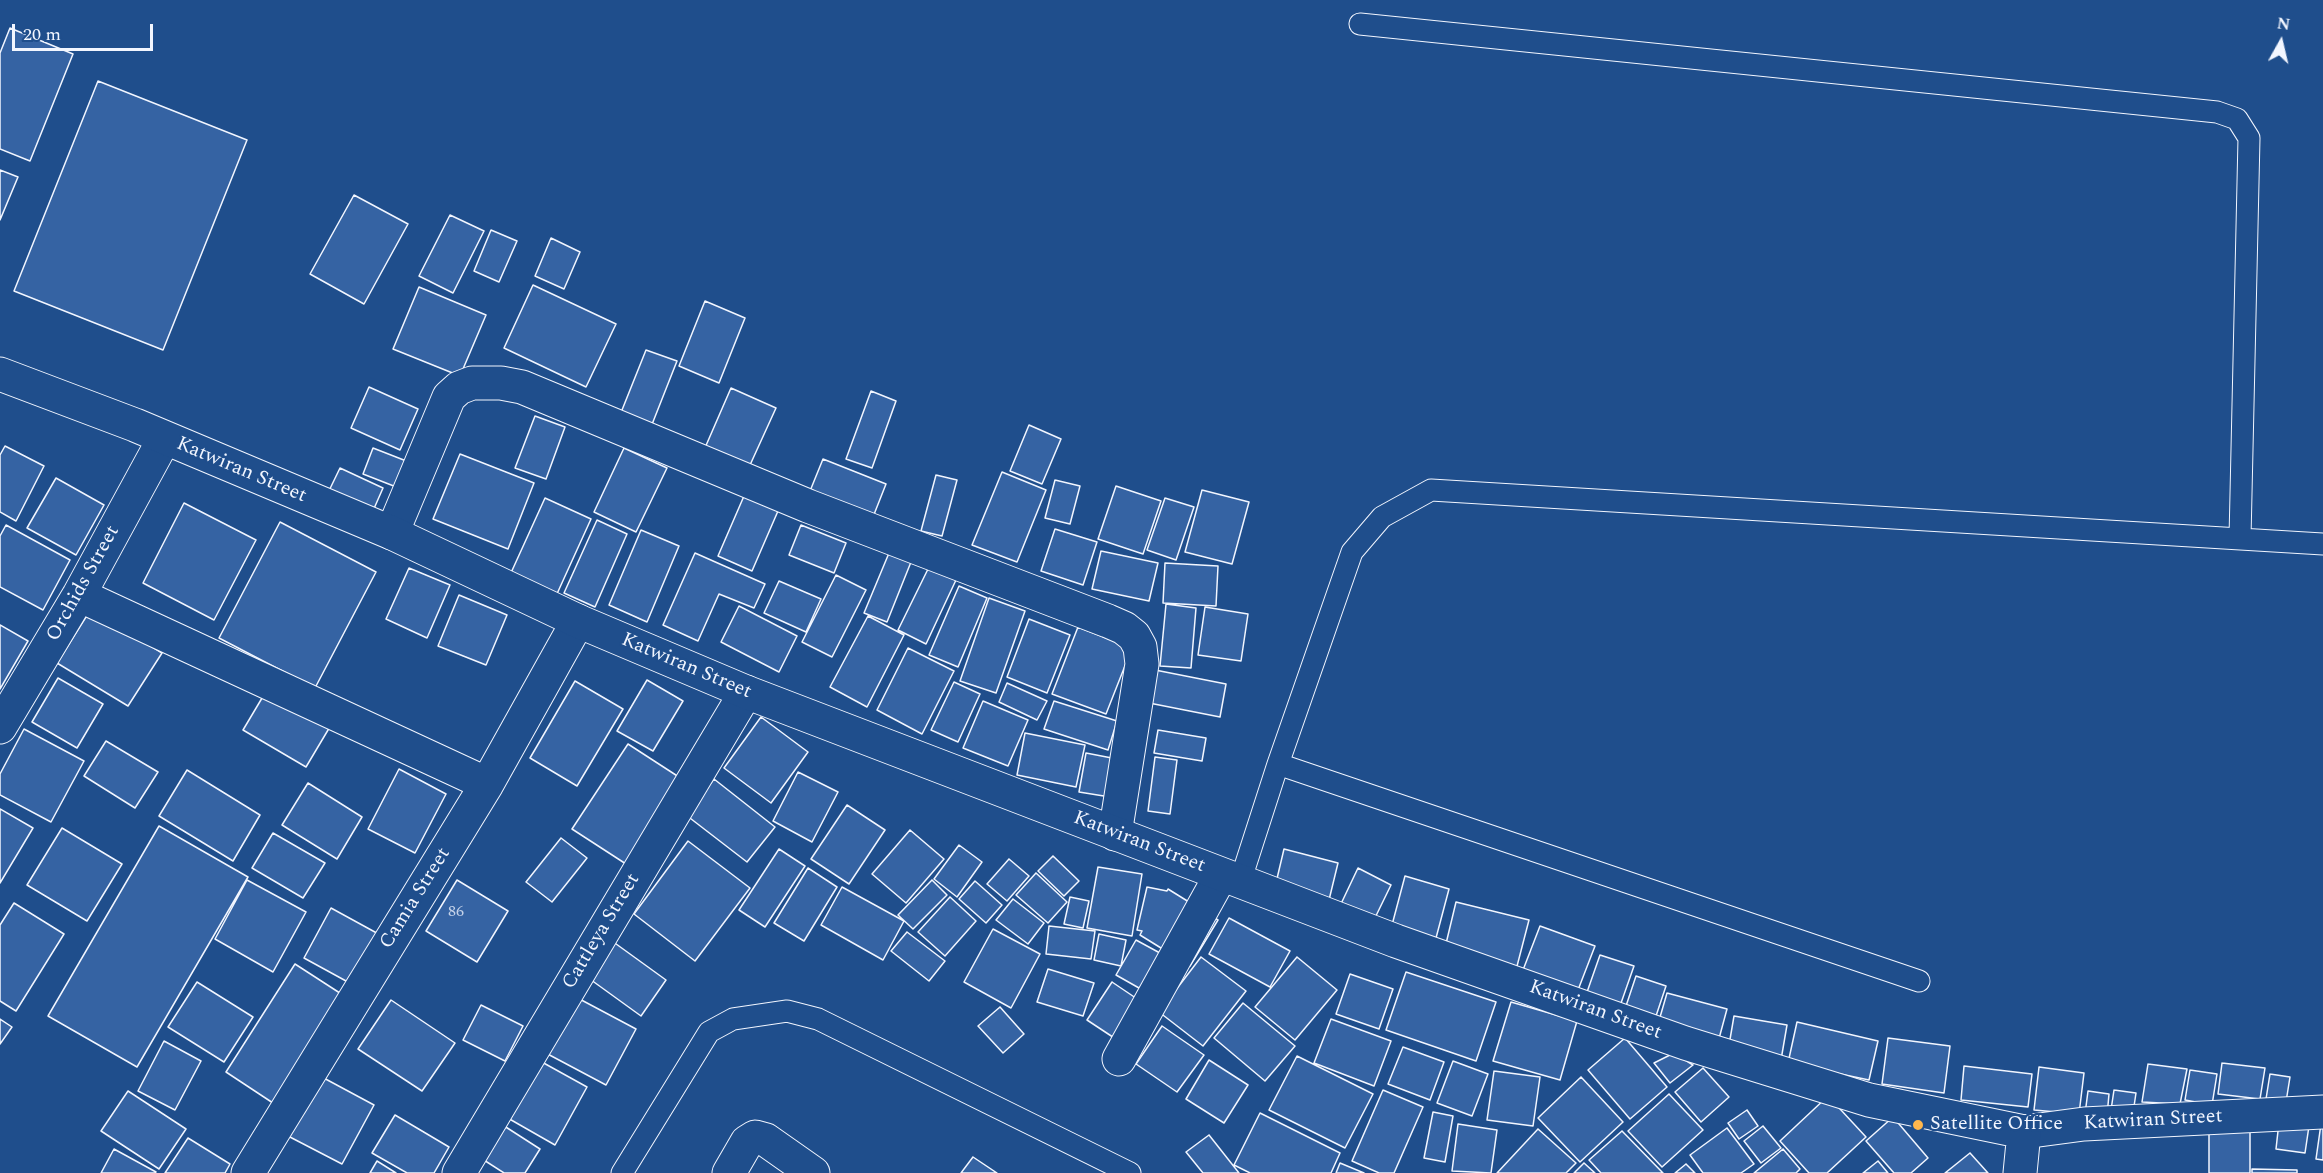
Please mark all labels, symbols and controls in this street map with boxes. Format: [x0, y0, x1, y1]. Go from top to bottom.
text: N [2275, 11, 2292, 37]
scale bar [15, 12, 156, 50]
north arrow [2251, 12, 2311, 72]
text: 20 m [23, 21, 61, 48]
street label: Katwiran Street [172, 433, 310, 509]
street label: Orchids Street [42, 522, 126, 646]
street label: Katwiran Street [617, 629, 755, 705]
street label: Katwiran Street [1070, 807, 1208, 879]
street label: Camia Street [375, 844, 457, 954]
street label: Cattleya Street [558, 870, 646, 994]
house number: 86 [448, 903, 464, 923]
street label: Katwiran Street [1525, 976, 1665, 1046]
street label: Katwiran Street [2083, 1105, 2223, 1137]
place label: Satellite Office [1930, 1113, 2063, 1137]
marker: Satellite Office [1911, 1118, 1925, 1132]

